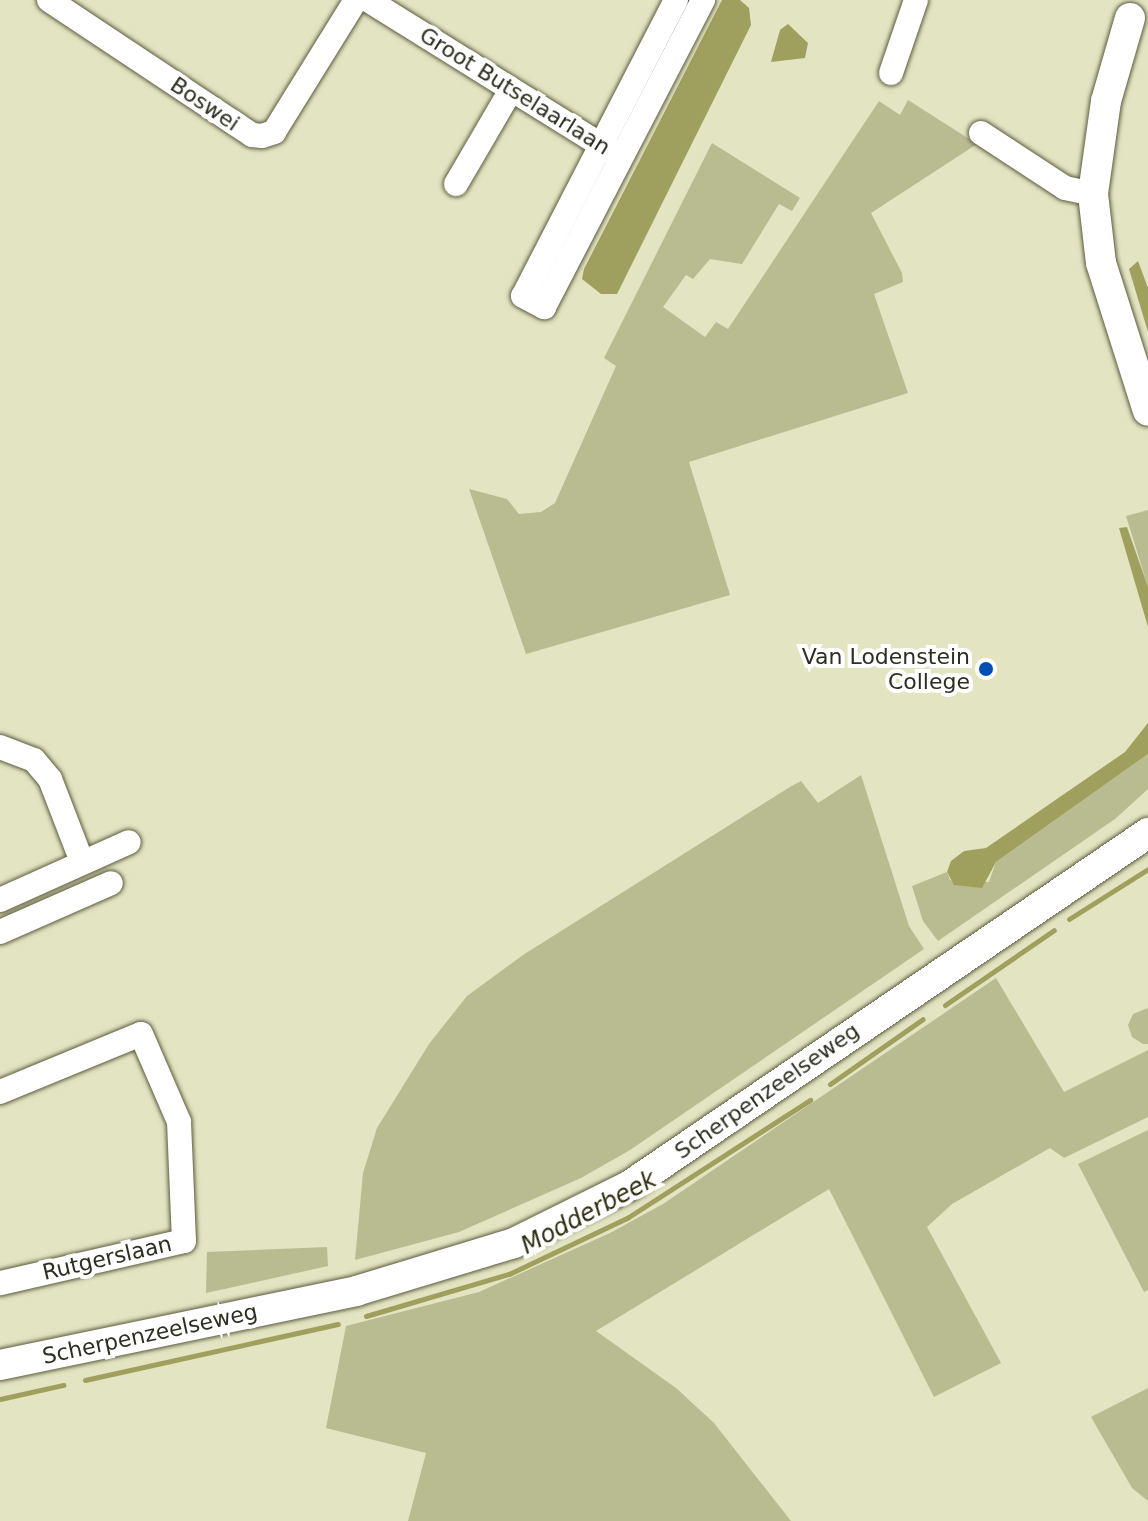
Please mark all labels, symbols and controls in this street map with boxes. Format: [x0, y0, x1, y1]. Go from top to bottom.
street label: Groot Butselaarlaan [415, 22, 615, 160]
street label: Boswei [165, 71, 245, 137]
place label: Van Lodenstein College [802, 643, 970, 694]
marker: Van Lodenstein College [977, 660, 995, 678]
street label: Scherpenzeelseweg [670, 1017, 864, 1165]
water label: Modderbeek [516, 1165, 662, 1261]
street label: Rutgerslaan [40, 1230, 174, 1286]
street label: Scherpenzeelseweg [40, 1298, 260, 1370]

